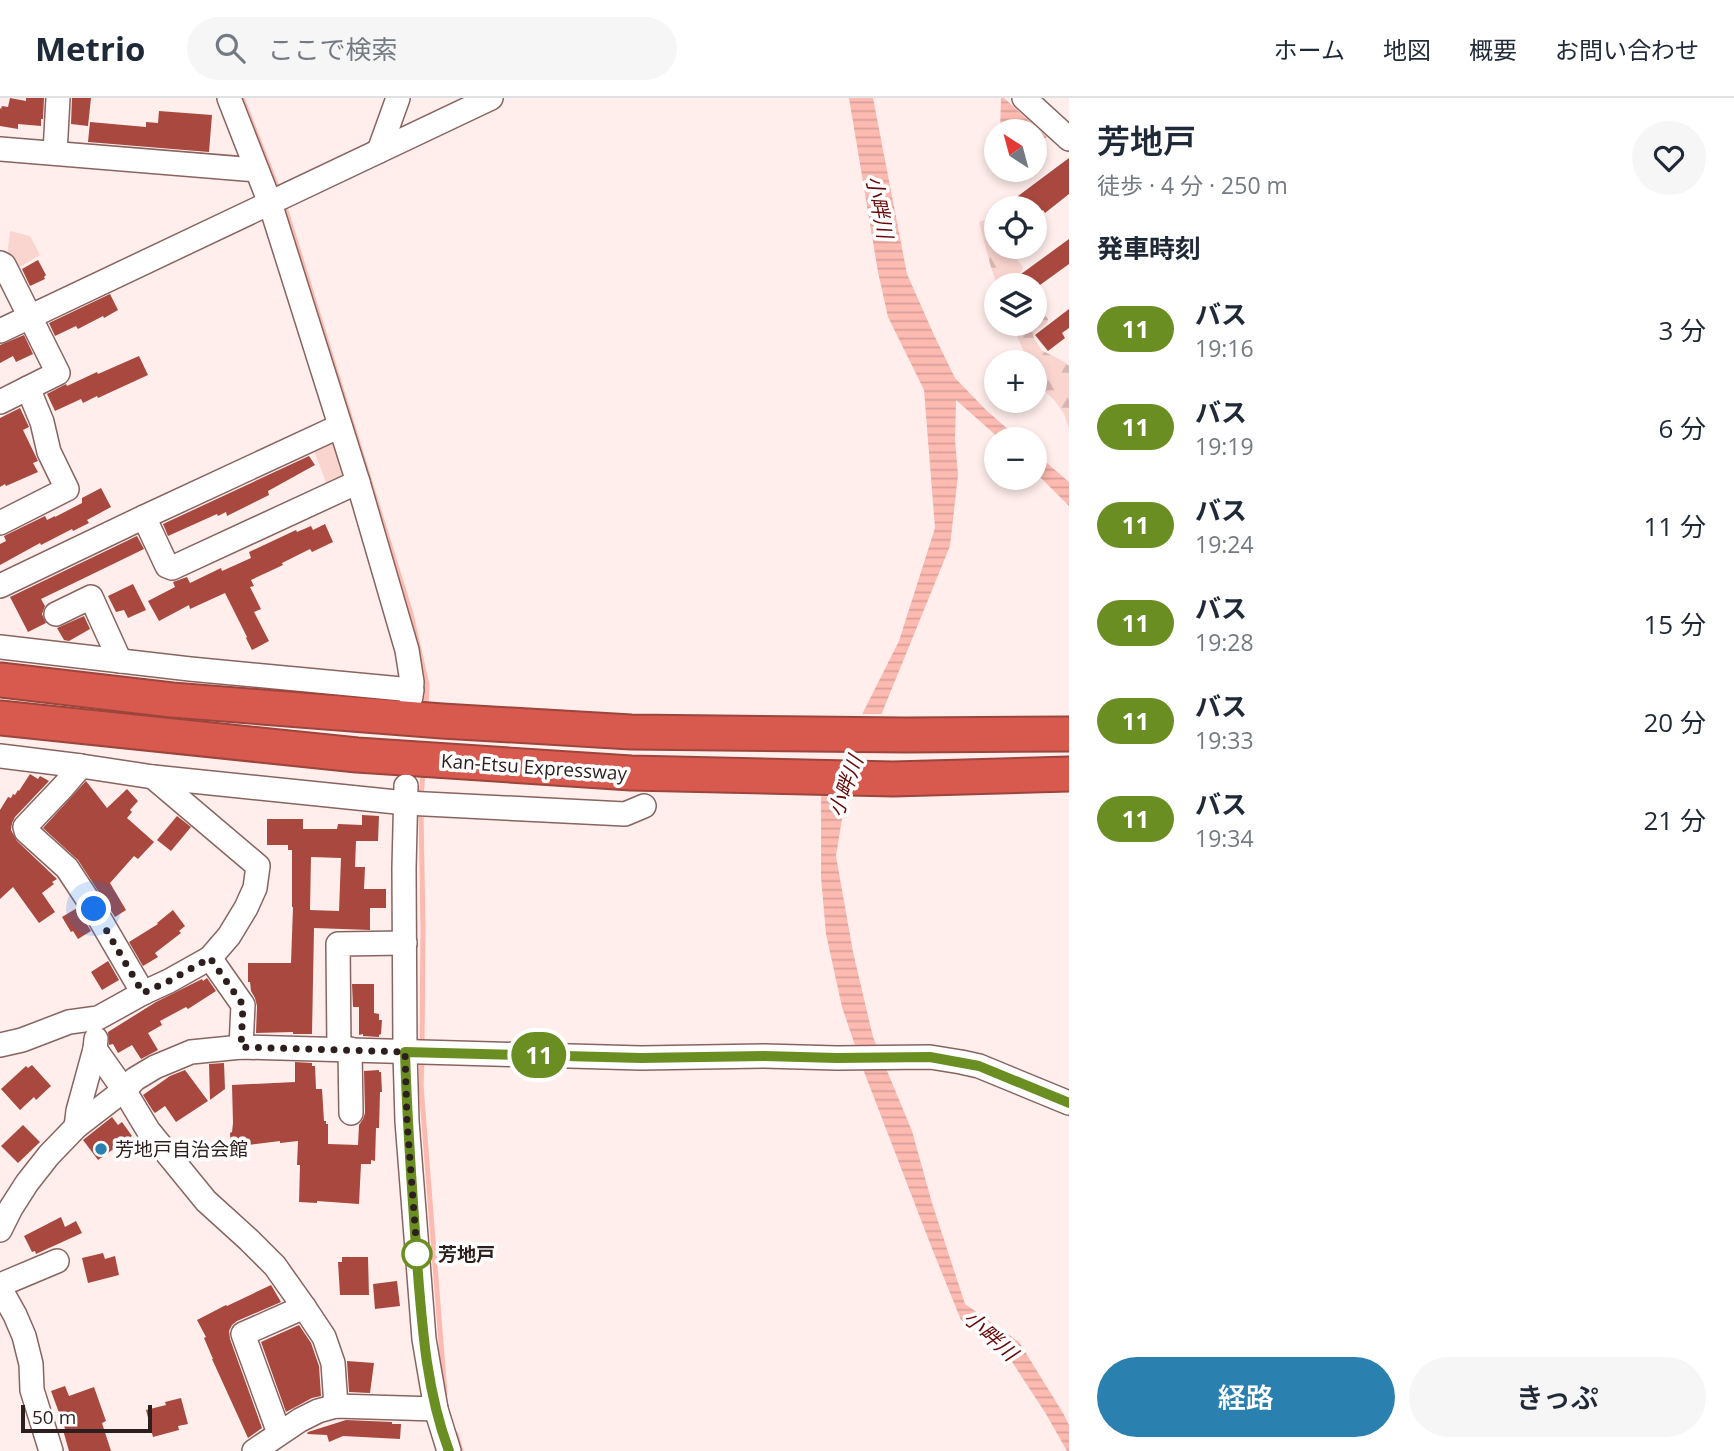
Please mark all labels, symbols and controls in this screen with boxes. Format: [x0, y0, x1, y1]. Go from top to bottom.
search box [187, 17, 677, 80]
text: Metrio [35, 26, 145, 71]
icon: search [211, 29, 249, 67]
text: ここで検索 [267, 31, 397, 67]
text: ホーム [1274, 33, 1345, 66]
text: 地図 [1383, 33, 1431, 66]
text: 概要 [1469, 33, 1517, 66]
text: お問い合わせ [1555, 33, 1699, 66]
text: 芳地戸 [1097, 118, 1196, 163]
north arrow [984, 119, 1046, 182]
map controls [984, 119, 1047, 490]
button: heart [1632, 121, 1706, 195]
text: 徒歩 · 4 分 · 250 m [1097, 169, 1288, 201]
water label: 小畔川 [860, 173, 900, 243]
button: locate [984, 196, 1047, 259]
text: 発車時刻 [1097, 230, 1201, 266]
button: layers [984, 273, 1047, 336]
text: バス [1195, 296, 1247, 332]
text: 11 [1122, 312, 1149, 345]
text: 3 分 [1658, 312, 1706, 348]
text: 19:16 [1195, 332, 1254, 364]
button: + [984, 350, 1047, 413]
text: バス [1195, 394, 1247, 430]
text: 11 [1122, 410, 1149, 443]
text: 6 分 [1658, 410, 1706, 446]
button: − [984, 427, 1047, 490]
text: 19:19 [1195, 430, 1254, 462]
text: バス [1195, 492, 1247, 528]
text: 11 [1122, 508, 1149, 541]
text: 11 分 [1644, 508, 1706, 544]
text: 19:24 [1195, 528, 1254, 560]
text: バス [1195, 590, 1247, 626]
text: 11 [1122, 606, 1149, 639]
text: 15 分 [1644, 606, 1706, 642]
text: 19:28 [1195, 626, 1254, 658]
text: バス [1195, 688, 1247, 724]
text: 11 [1122, 704, 1149, 737]
text: 20 分 [1644, 704, 1706, 740]
text: 19:33 [1195, 724, 1254, 756]
street label: Kan-Etsu Expressway [440, 748, 628, 787]
water label: 小畔川 [821, 750, 870, 820]
text: バス [1195, 786, 1247, 822]
text: 11 [1122, 802, 1149, 835]
text: 21 分 [1644, 802, 1706, 838]
text: 19:34 [1195, 822, 1254, 854]
your location [76, 891, 111, 926]
line badge: 11 [508, 1032, 570, 1078]
text: 11 [525, 1038, 553, 1071]
place label: 芳地戸自治会館 [115, 1136, 248, 1162]
marker: 芳地戸自治会館 [93, 1141, 109, 1157]
marker: 芳地戸 [402, 1239, 432, 1269]
place label: 芳地戸 [438, 1241, 495, 1267]
water label: 小畔川 [958, 1304, 1025, 1368]
button: 経路 [1097, 1357, 1395, 1437]
button: きっぷ [1409, 1357, 1706, 1437]
scale bar [21, 1402, 152, 1434]
text: 50 m [32, 1404, 76, 1430]

